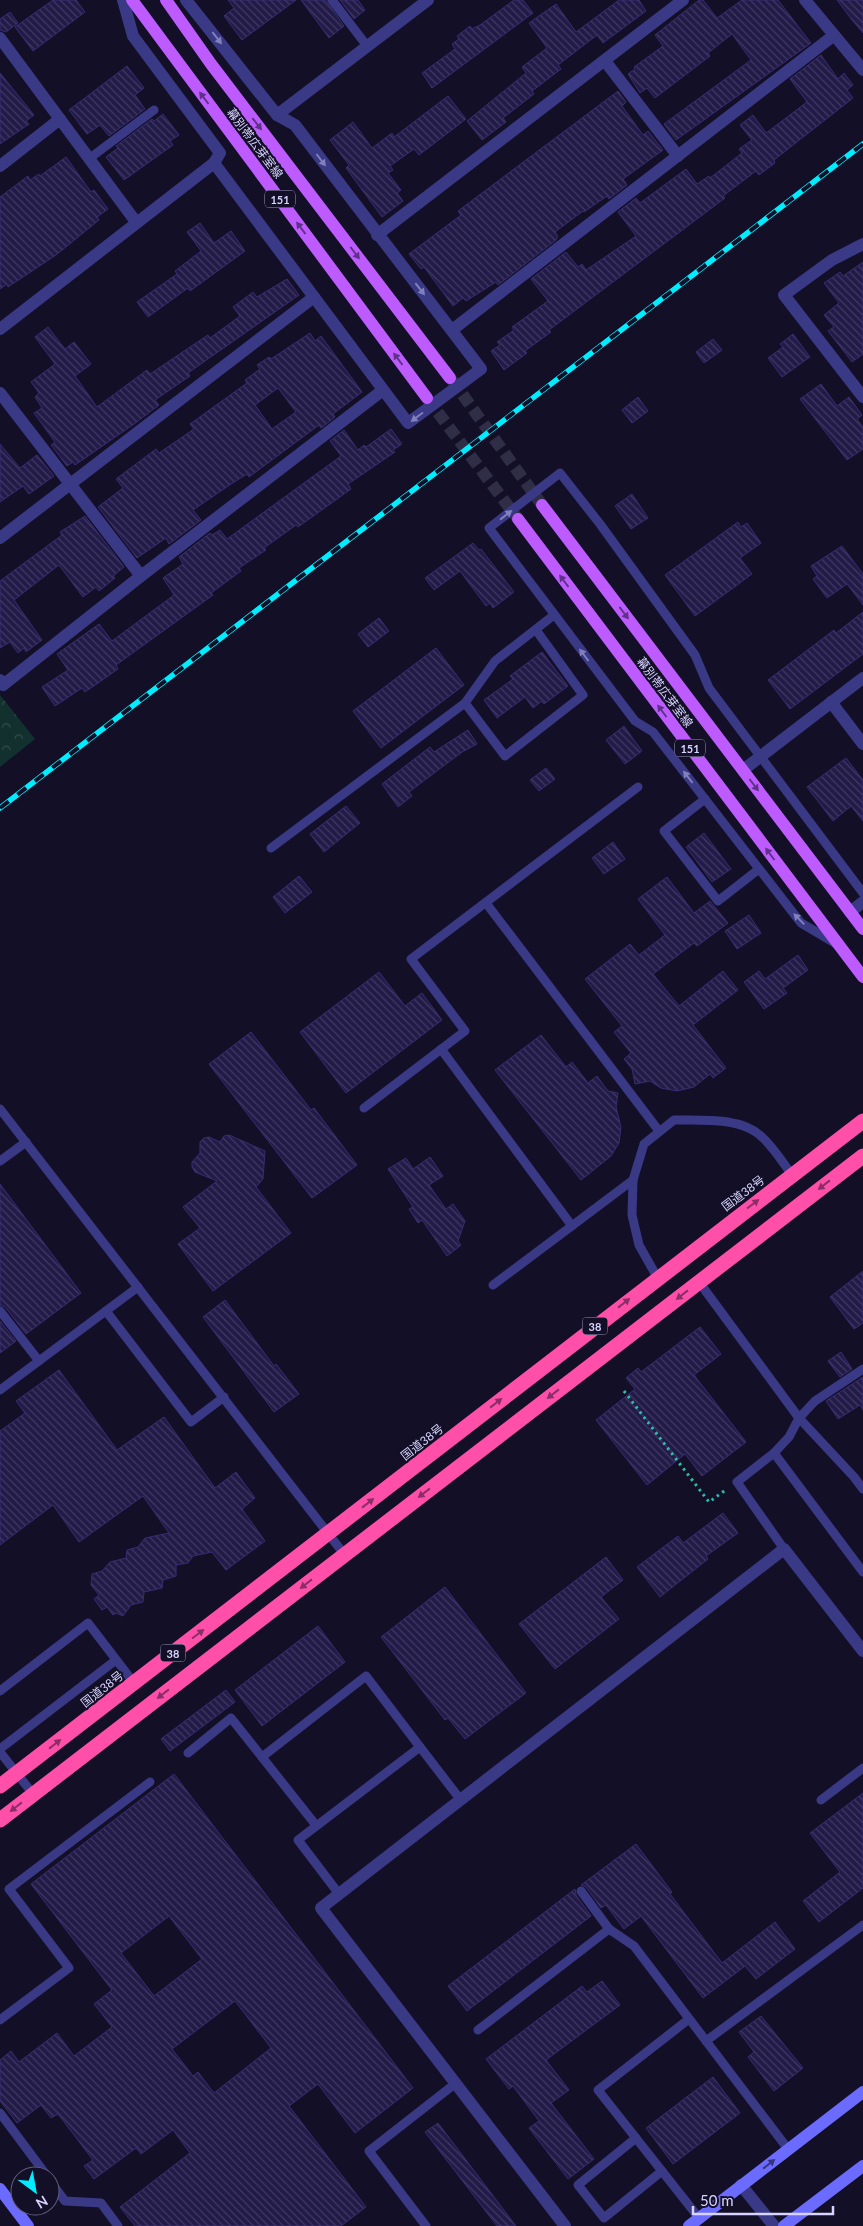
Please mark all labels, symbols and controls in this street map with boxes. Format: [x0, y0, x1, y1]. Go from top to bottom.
one-way arrow [211, 31, 222, 44]
one-way arrow [199, 92, 210, 105]
street label: 幕別帯広芽室線 [224, 105, 286, 181]
one-way arrow [251, 117, 262, 130]
one-way arrow [316, 153, 327, 166]
road number: 151 [265, 190, 295, 208]
one-way arrow [296, 222, 307, 235]
one-way arrow [350, 246, 361, 259]
one-way arrow [415, 283, 426, 296]
one-way arrow [393, 353, 404, 366]
one-way arrow [410, 412, 424, 422]
one-way arrow [499, 510, 513, 520]
one-way arrow [559, 575, 570, 588]
one-way arrow [619, 606, 630, 619]
one-way arrow [579, 648, 589, 662]
street label: 幕別帯広芽室線 [634, 654, 696, 730]
one-way arrow [657, 704, 667, 718]
road number: 151 [675, 740, 705, 756]
one-way arrow [683, 771, 694, 784]
one-way arrow [749, 778, 760, 791]
one-way arrow [765, 848, 776, 861]
one-way arrow [793, 913, 805, 925]
street label: 国道38号 [719, 1172, 767, 1214]
one-way arrow [818, 1180, 831, 1191]
one-way arrow [746, 1199, 759, 1210]
one-way arrow [675, 1289, 688, 1300]
one-way arrow [617, 1298, 631, 1308]
road number: 38 [582, 1318, 608, 1334]
one-way arrow [547, 1388, 560, 1399]
one-way arrow [489, 1398, 503, 1408]
street label: 国道38号 [398, 1421, 446, 1463]
one-way arrow [418, 1487, 431, 1498]
one-way arrow [361, 1498, 374, 1509]
one-way arrow [299, 1578, 312, 1589]
one-way arrow [191, 1629, 205, 1639]
road number: 38 [160, 1645, 186, 1662]
street label: 国道38号 [78, 1668, 126, 1710]
one-way arrow [157, 1688, 170, 1699]
one-way arrow [48, 1738, 61, 1749]
one-way arrow [9, 1802, 23, 1812]
one-way arrow [762, 2159, 776, 2169]
north arrow [10, 2166, 60, 2216]
scale bar [693, 2184, 833, 2216]
text: 50 m [700, 2191, 734, 2209]
text: N [33, 2192, 51, 2213]

